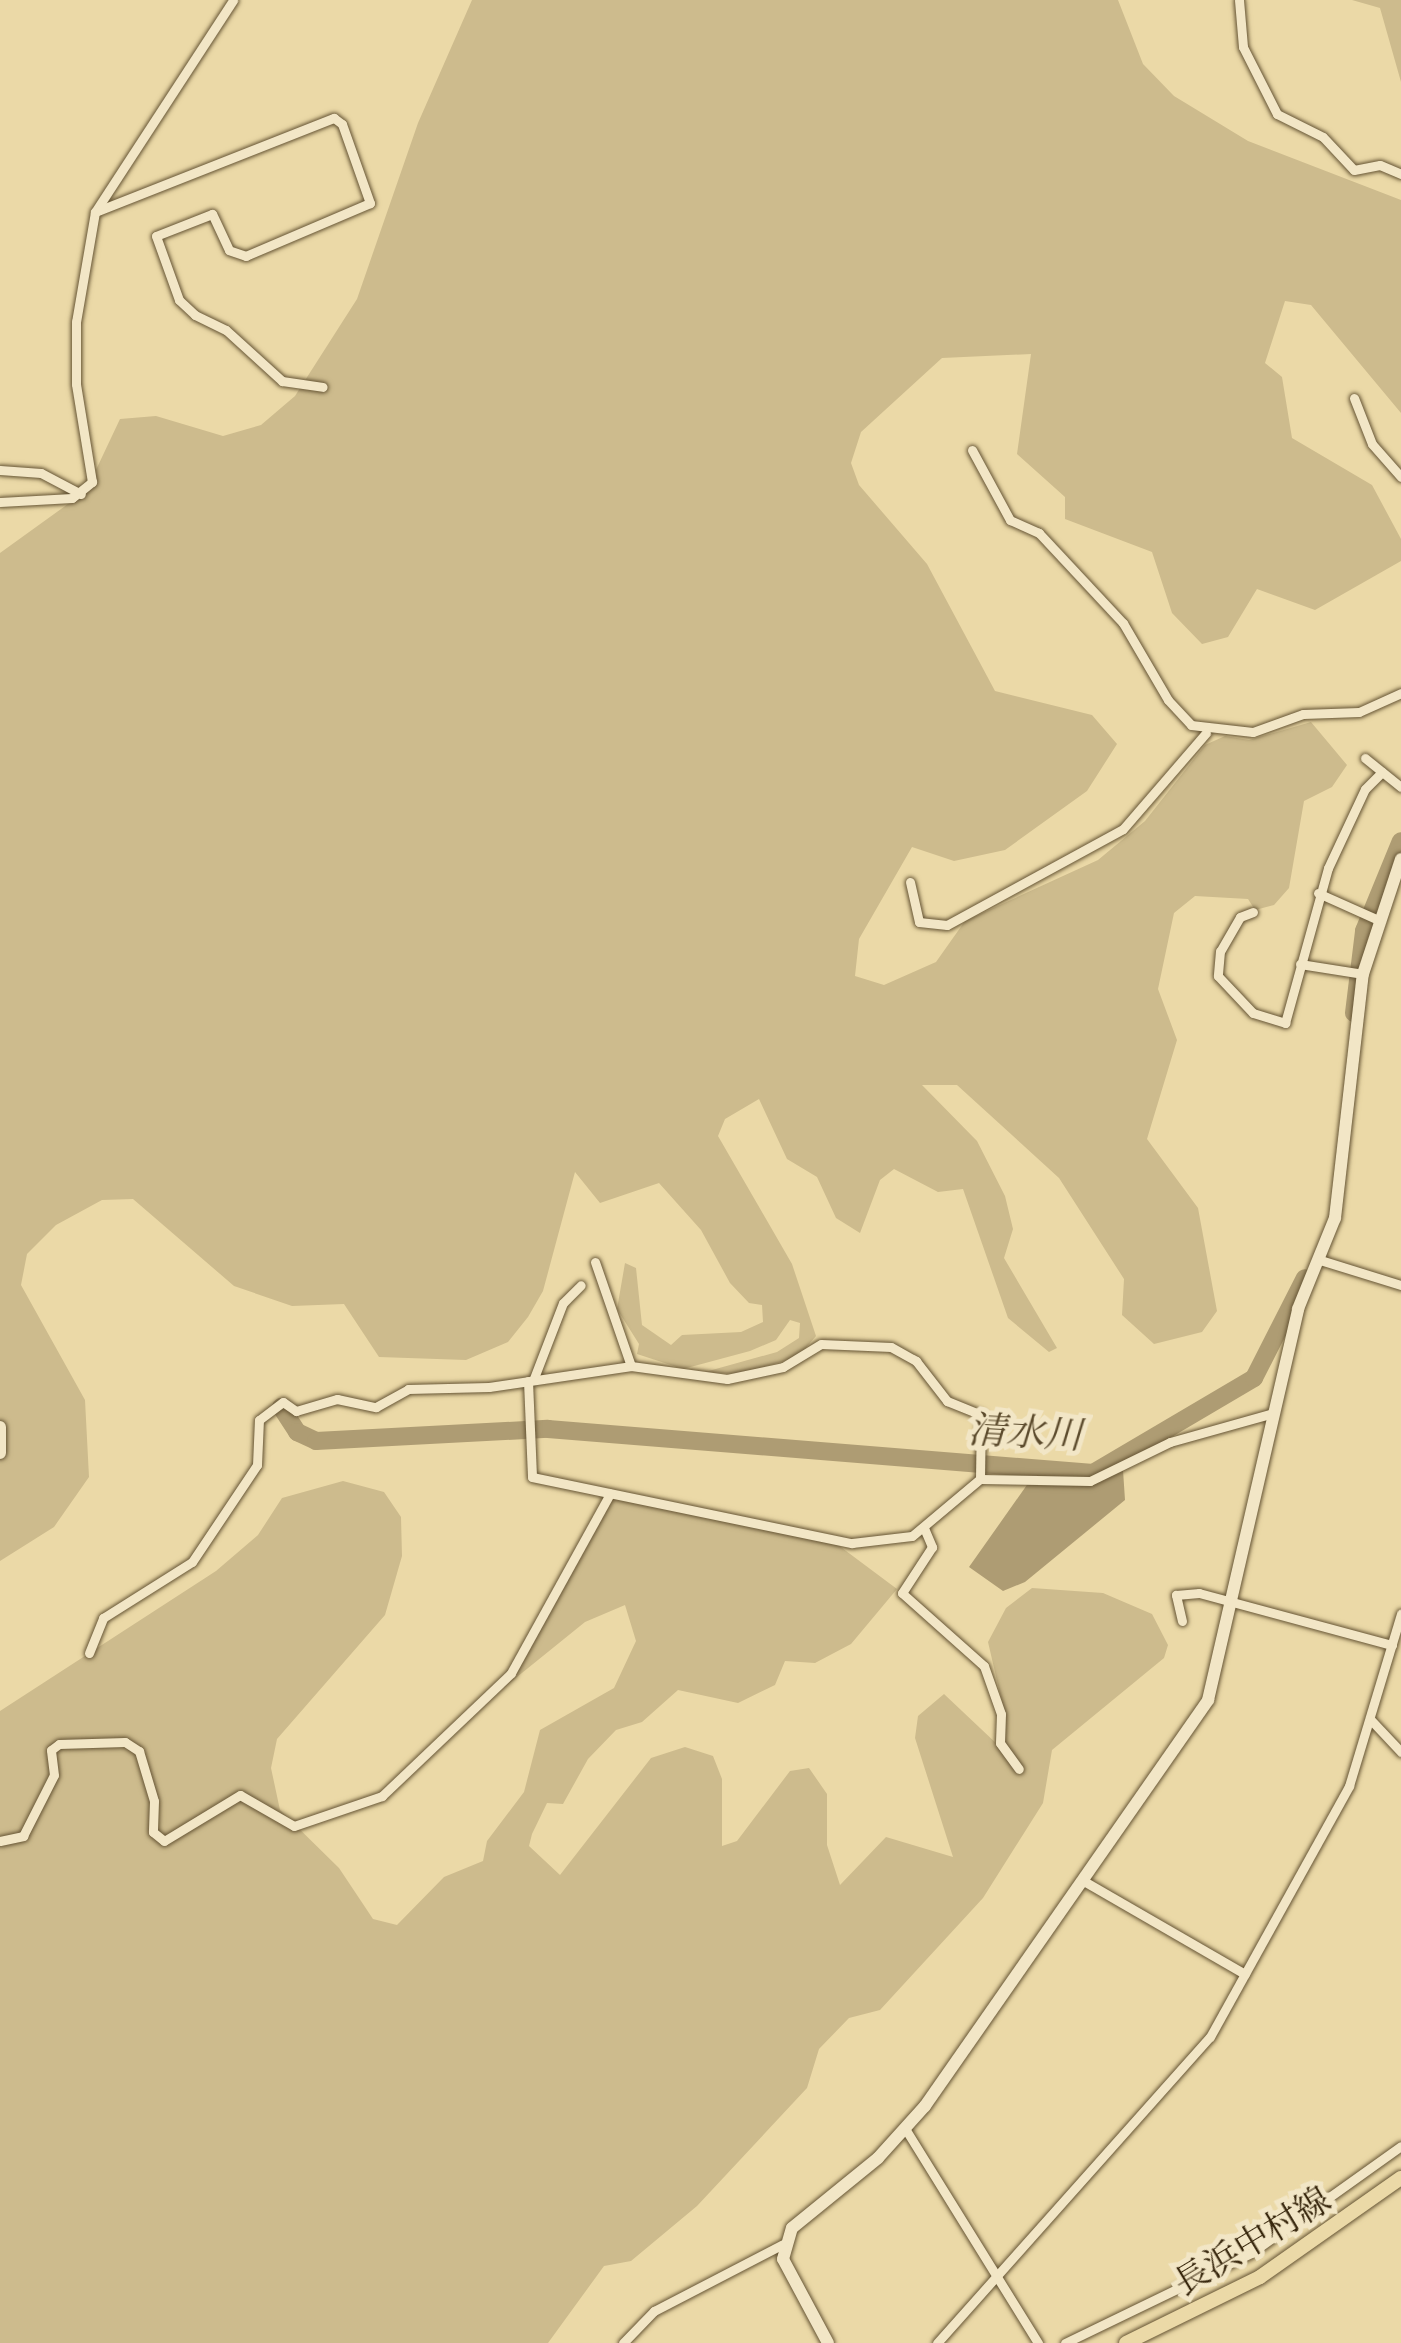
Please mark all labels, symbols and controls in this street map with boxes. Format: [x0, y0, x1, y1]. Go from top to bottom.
water label: 清水川 [967, 1407, 1083, 1459]
street label: 長浜中村線 [1166, 2178, 1338, 2304]

